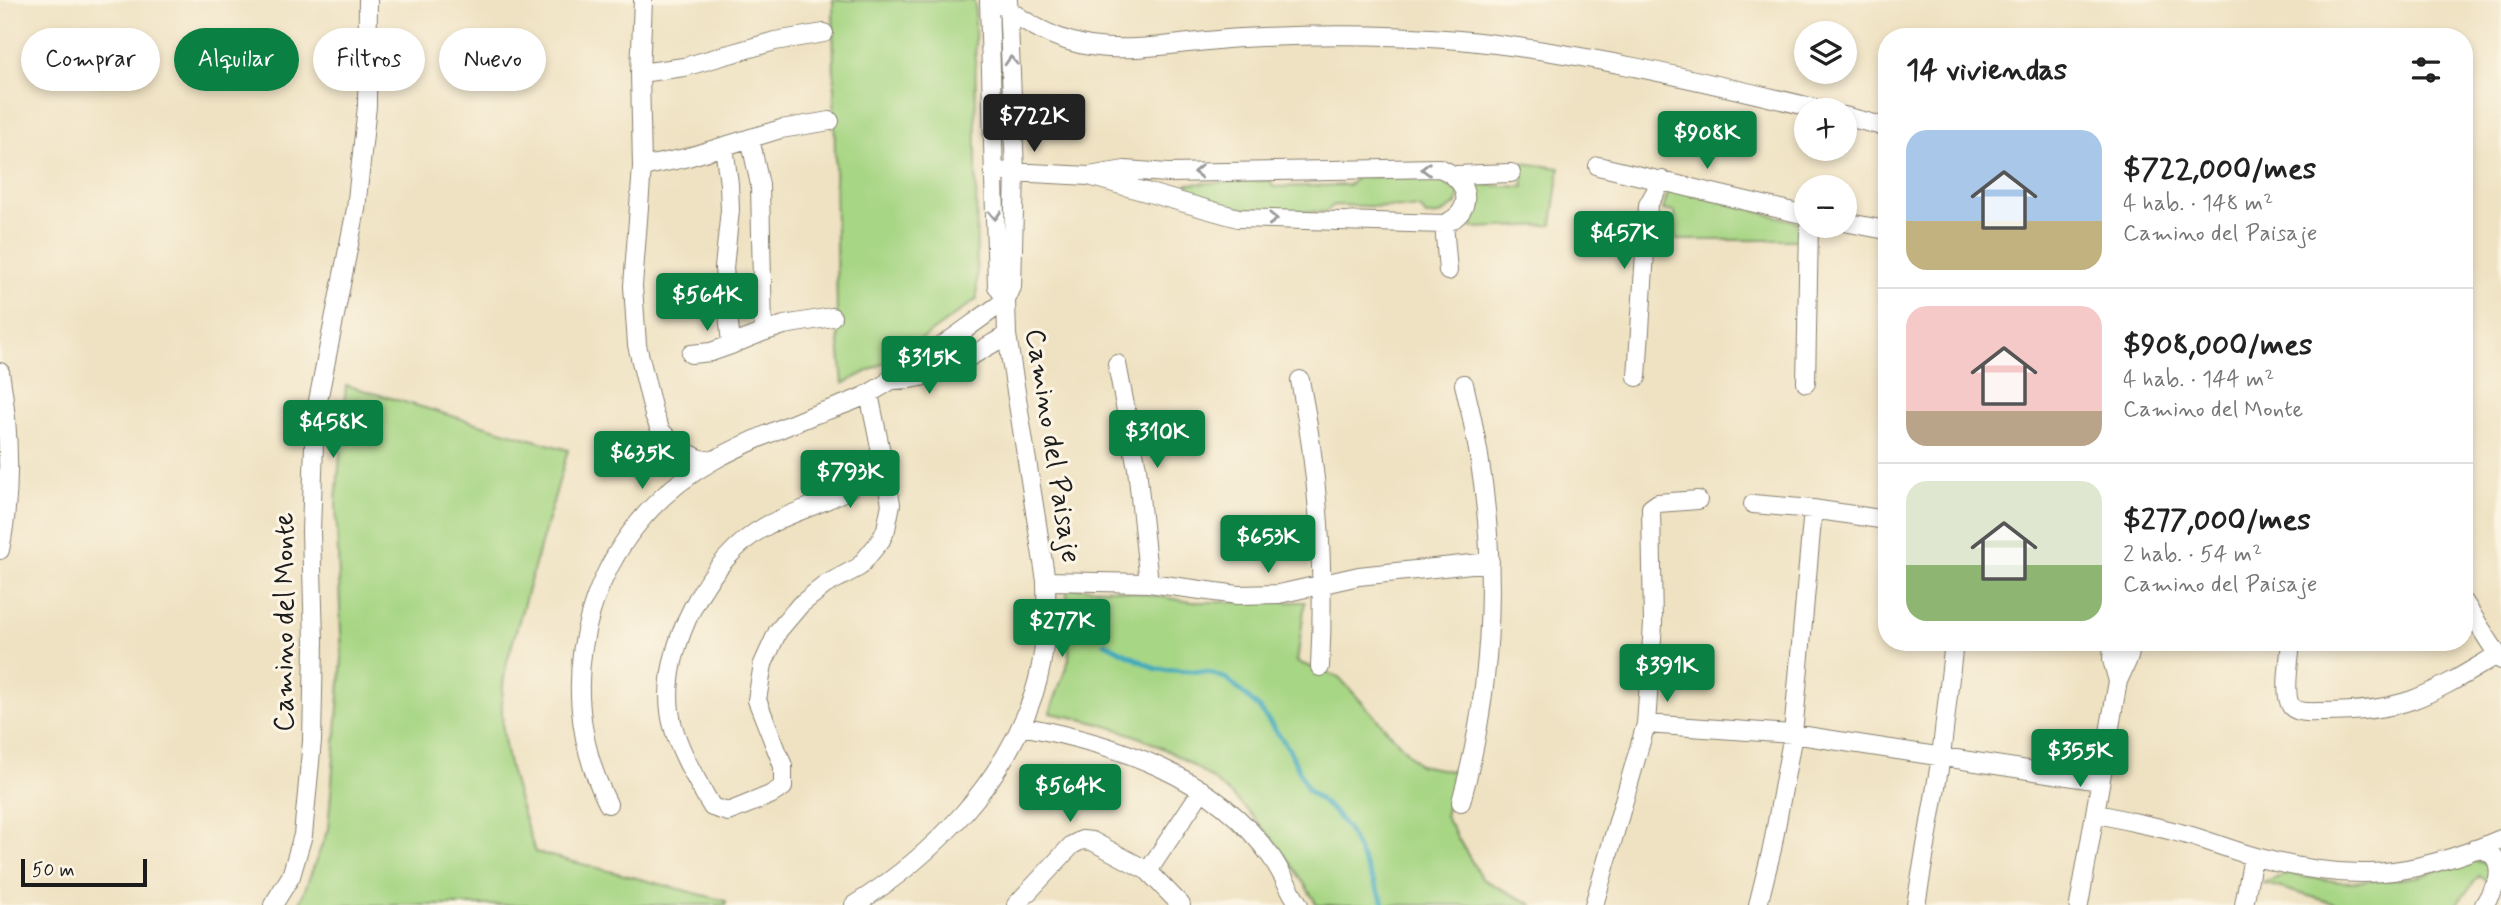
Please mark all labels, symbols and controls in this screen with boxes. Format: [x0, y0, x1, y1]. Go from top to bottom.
map controls [1794, 21, 1857, 238]
button: layers [1794, 21, 1857, 84]
chip: Comprar [21, 28, 160, 91]
chip: Alquilar [174, 28, 299, 91]
chip: Filtros [313, 28, 425, 91]
chip: Nuevo [439, 28, 546, 91]
text: 14 viviendas [1906, 51, 2067, 90]
icon: filters [2407, 51, 2445, 89]
one-way arrow [1003, 56, 1018, 67]
pin: $722K [985, 94, 1083, 154]
button: + [1794, 98, 1857, 161]
text: $722K [999, 102, 1069, 132]
pin: $908K [1658, 111, 1756, 171]
text: $908K [1674, 119, 1740, 149]
text: $722,000/mes [2123, 150, 2316, 189]
icon: home [1962, 158, 2046, 242]
one-way arrow [1420, 161, 1431, 176]
one-way arrow [1192, 164, 1203, 179]
button: − [1794, 175, 1857, 238]
text: 4 hab. · 148 m² [2123, 189, 2273, 219]
one-way arrow [987, 210, 1003, 221]
one-way arrow [1269, 211, 1279, 227]
pin: $457K [1575, 212, 1673, 271]
text: $457K [1590, 219, 1658, 249]
text: Camino del Paisaje [2123, 219, 2317, 249]
pin: $564K [658, 274, 756, 333]
text: $564K [672, 281, 742, 311]
street label: Camino del Paisaje [1015, 326, 1089, 566]
text: $908,000/mes [2123, 326, 2312, 365]
icon: home [1962, 334, 2046, 418]
pin: $315K [880, 336, 978, 396]
text: $315K [898, 344, 960, 374]
text: 4 hab. · 144 m² [2123, 365, 2274, 395]
text: Camino del Monte [2123, 395, 2303, 425]
pin: $458K [284, 400, 382, 460]
text: $458K [299, 408, 367, 438]
pin: $310K [1108, 410, 1206, 470]
text: $310K [1125, 418, 1189, 448]
pin: $635K [593, 432, 691, 491]
text: $635K [610, 439, 674, 469]
pin: $793K [801, 450, 899, 510]
text: $793K [817, 458, 883, 488]
text: $277,000/mes [2123, 501, 2311, 540]
icon: home [1962, 509, 2046, 593]
street label: Camino del Monte [267, 512, 304, 732]
pin: $653K [1219, 516, 1317, 575]
text: $653K [1236, 523, 1300, 553]
text: 2 hab. · 54 m² [2123, 540, 2262, 570]
text: Camino del Paisaje [2123, 570, 2317, 600]
pin: $277K [1013, 600, 1111, 659]
text: $277K [1029, 607, 1095, 637]
pin: $391K [1618, 644, 1716, 704]
text: $391K [1636, 652, 1698, 682]
pin: $355K [2031, 730, 2129, 789]
text: $355K [2047, 737, 2113, 767]
pin: $564K [1021, 764, 1119, 824]
text: $564K [1035, 772, 1105, 802]
scale bar [21, 856, 147, 888]
text: 50 m [32, 858, 75, 883]

